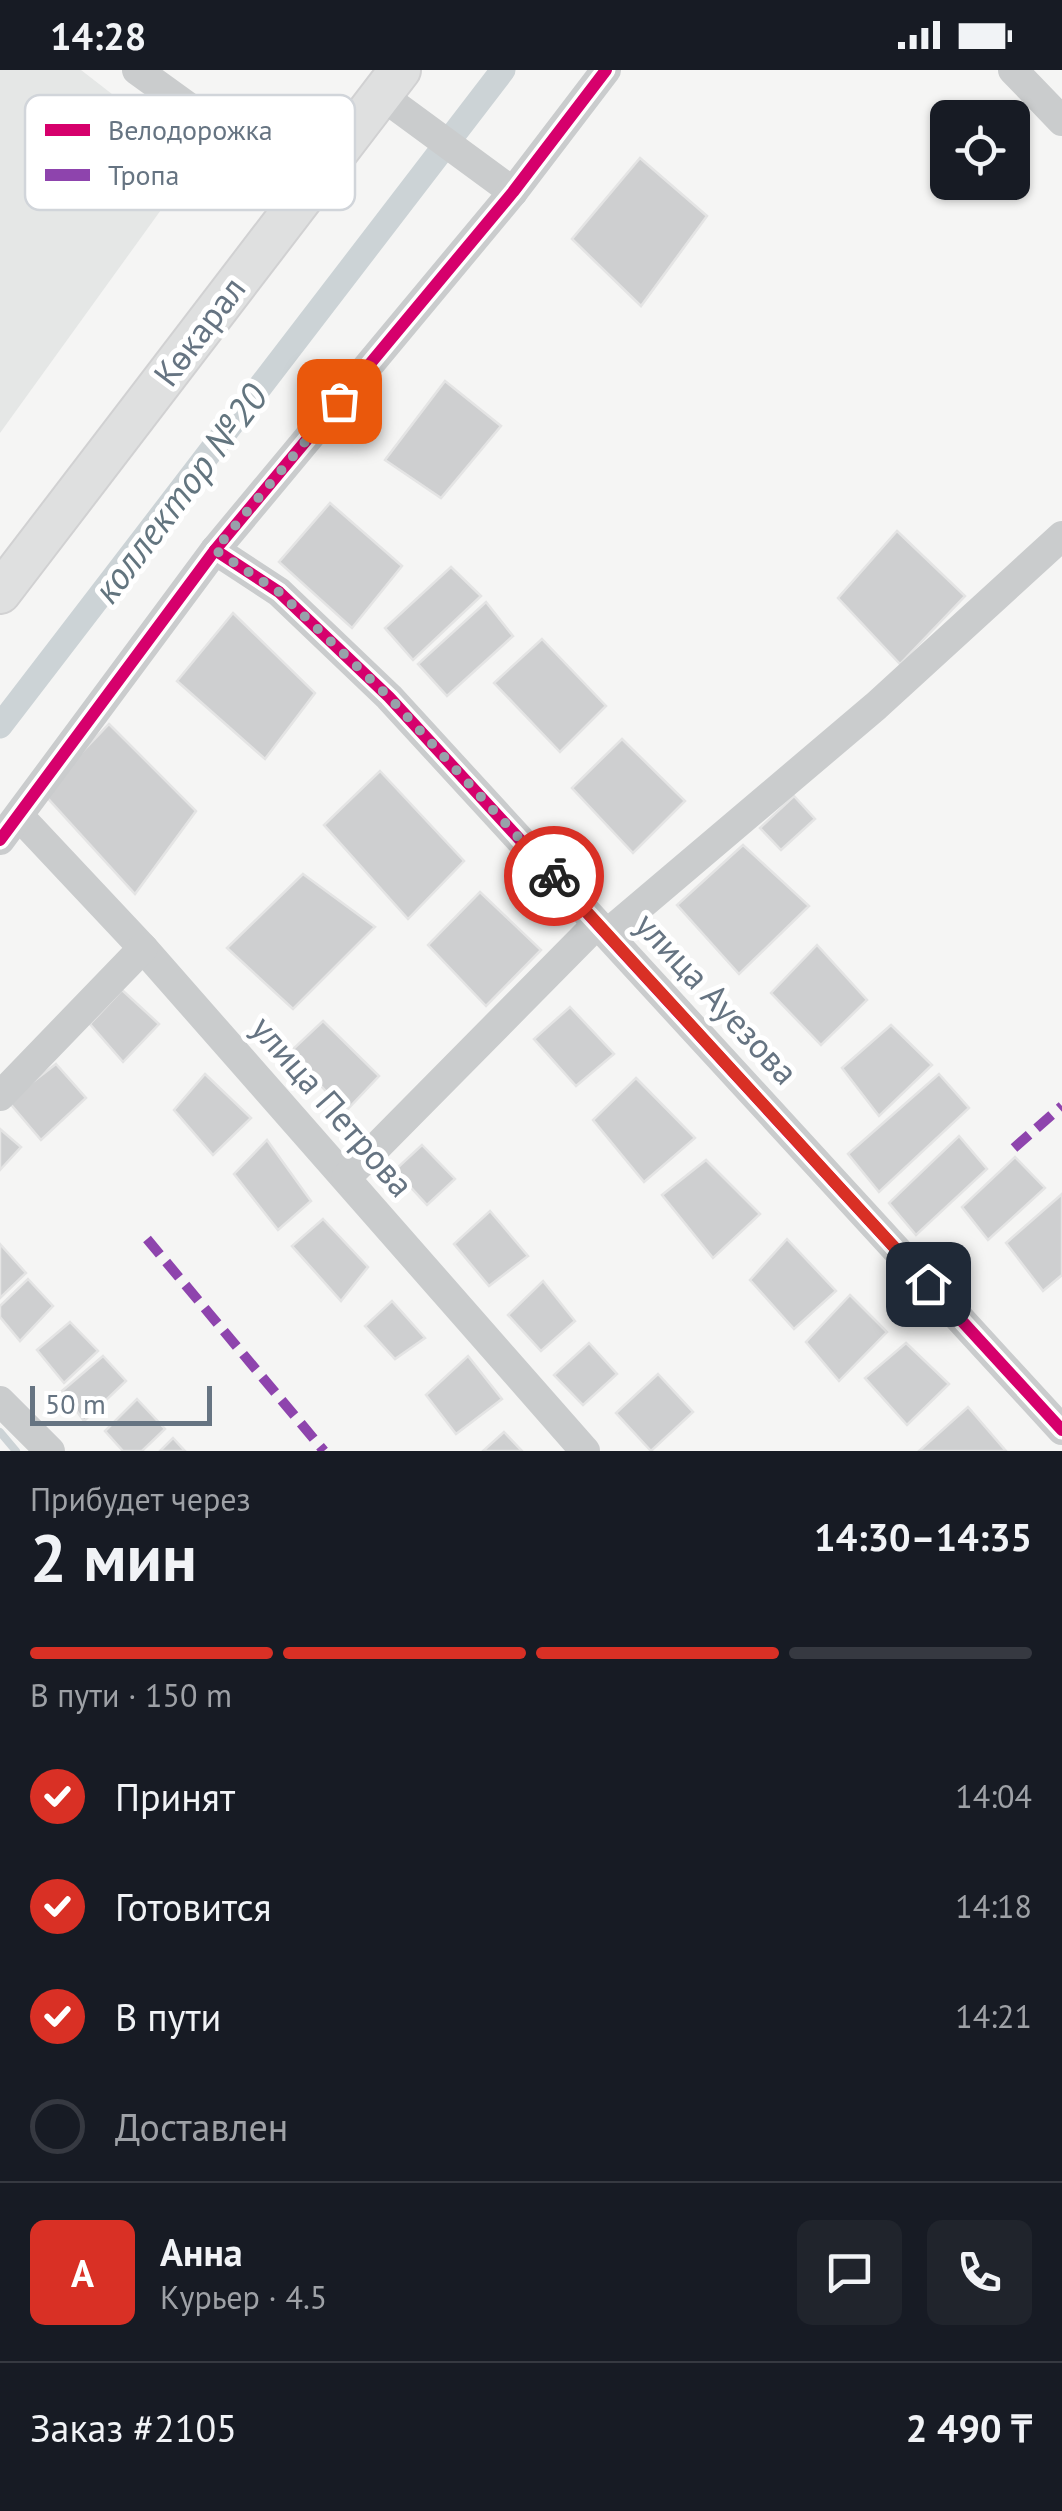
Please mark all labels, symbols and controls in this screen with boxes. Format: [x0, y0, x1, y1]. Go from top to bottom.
text: 14:28 [50, 11, 146, 60]
legend [25, 95, 355, 210]
map controls [930, 100, 1030, 200]
button: locate [930, 100, 1030, 200]
text: Велодорожка [108, 111, 273, 148]
text: Тропа [108, 156, 179, 193]
street label: Көкарал [143, 267, 255, 395]
pin [297, 359, 382, 444]
water label: коллектор №20 [81, 373, 278, 612]
icon: bag [312, 374, 367, 429]
courier [504, 826, 604, 926]
icon: bike [527, 849, 582, 904]
street label: улица Ауезова [625, 902, 809, 1094]
street label: улица Петрова [242, 1006, 424, 1206]
pin [886, 1242, 971, 1327]
icon: home [901, 1257, 956, 1312]
scale bar [30, 1381, 212, 1426]
text: 50 m [45, 1385, 106, 1422]
text: Прибудет через [30, 1478, 251, 1520]
text: 14:30–14:35 [814, 1512, 1032, 1561]
text: 2 мин [30, 1515, 197, 1599]
text: В пути · 150 m [30, 1674, 232, 1716]
icon: check [30, 1769, 85, 1824]
text: Принят [115, 1772, 235, 1821]
text: 14:04 [955, 1775, 1032, 1817]
icon: check [30, 1879, 85, 1934]
text: Готовится [115, 1882, 272, 1931]
text: 14:18 [955, 1885, 1032, 1927]
icon: check [30, 1989, 85, 2044]
text: В пути [115, 1992, 221, 2041]
text: 14:21 [955, 1995, 1032, 2037]
text: Доставлен [115, 2102, 288, 2151]
button: chat [797, 2220, 902, 2325]
button: phone [927, 2220, 1032, 2325]
text: Анна [160, 2227, 243, 2276]
text: А [71, 2248, 94, 2297]
text: Курьер · 4.5 [160, 2276, 327, 2318]
text: Заказ #2105 [30, 2403, 237, 2452]
text: 2 490 ₸ [906, 2403, 1032, 2452]

